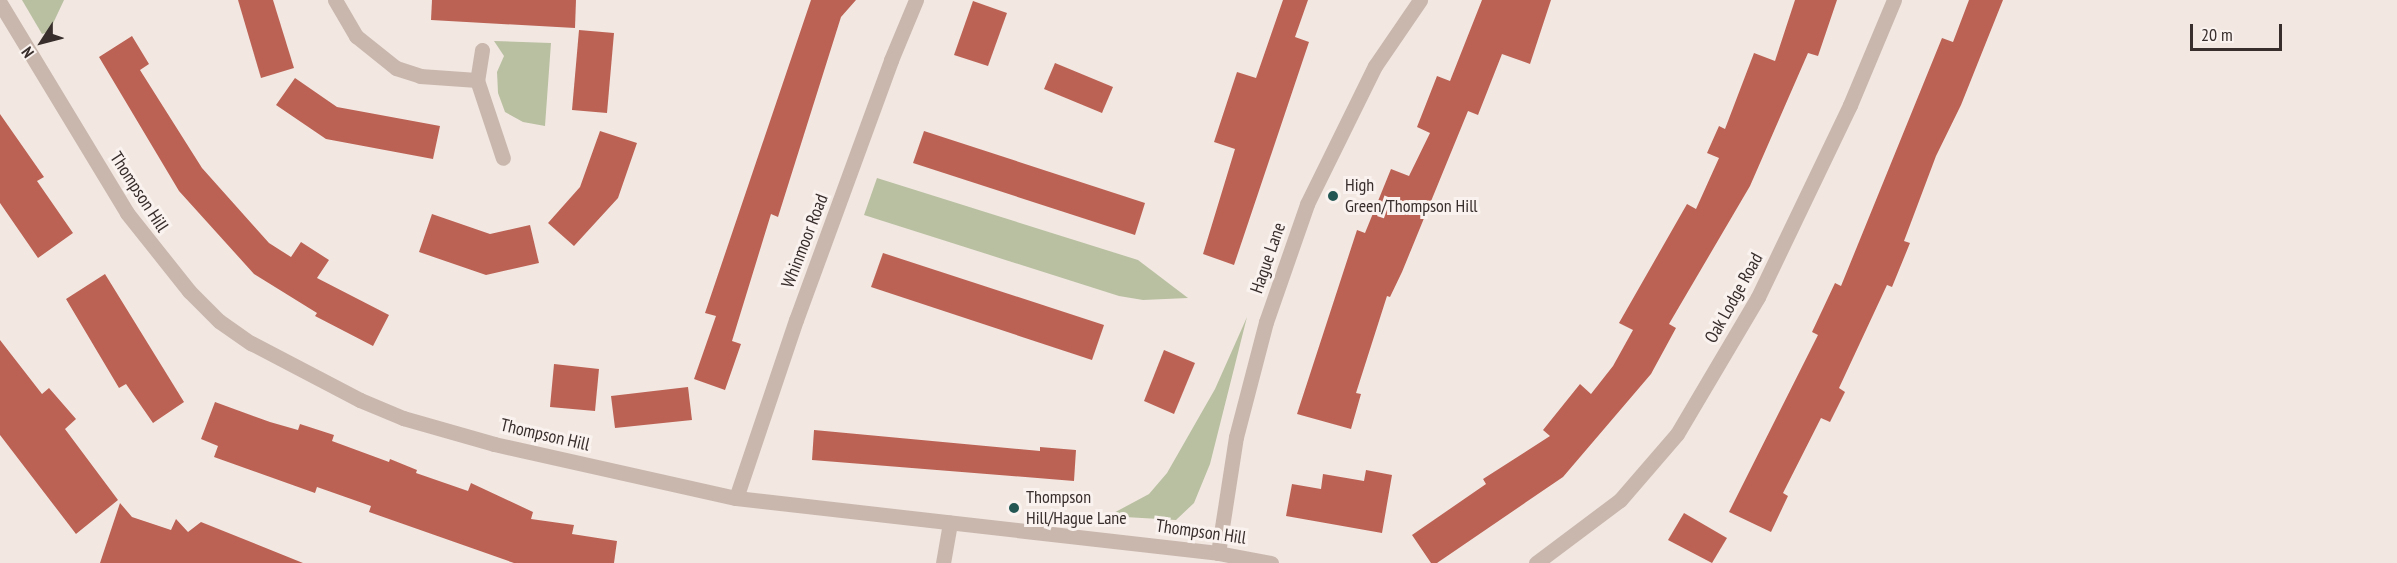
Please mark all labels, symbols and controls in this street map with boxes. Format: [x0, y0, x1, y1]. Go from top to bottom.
north arrow [12, 12, 72, 72]
scale bar [2193, 12, 2284, 50]
text: 20 m [2201, 23, 2233, 46]
text: N [17, 43, 38, 62]
street label: Thompson Hill [105, 148, 173, 236]
place label: High Green/Thompson Hill [1345, 175, 1478, 218]
marker: High Green/Thompson Hill [1326, 189, 1340, 203]
street label: Whinmoor Road [777, 191, 833, 291]
street label: Hague Lane [1246, 220, 1290, 296]
street label: Oak Lodge Road [1700, 249, 1768, 347]
street label: Thompson Hill [498, 414, 592, 456]
place label: Thompson Hill/Hague Lane [1026, 487, 1127, 530]
marker: Thompson Hill/Hague Lane [1007, 501, 1021, 515]
street label: Thompson Hill [1155, 515, 1247, 549]

